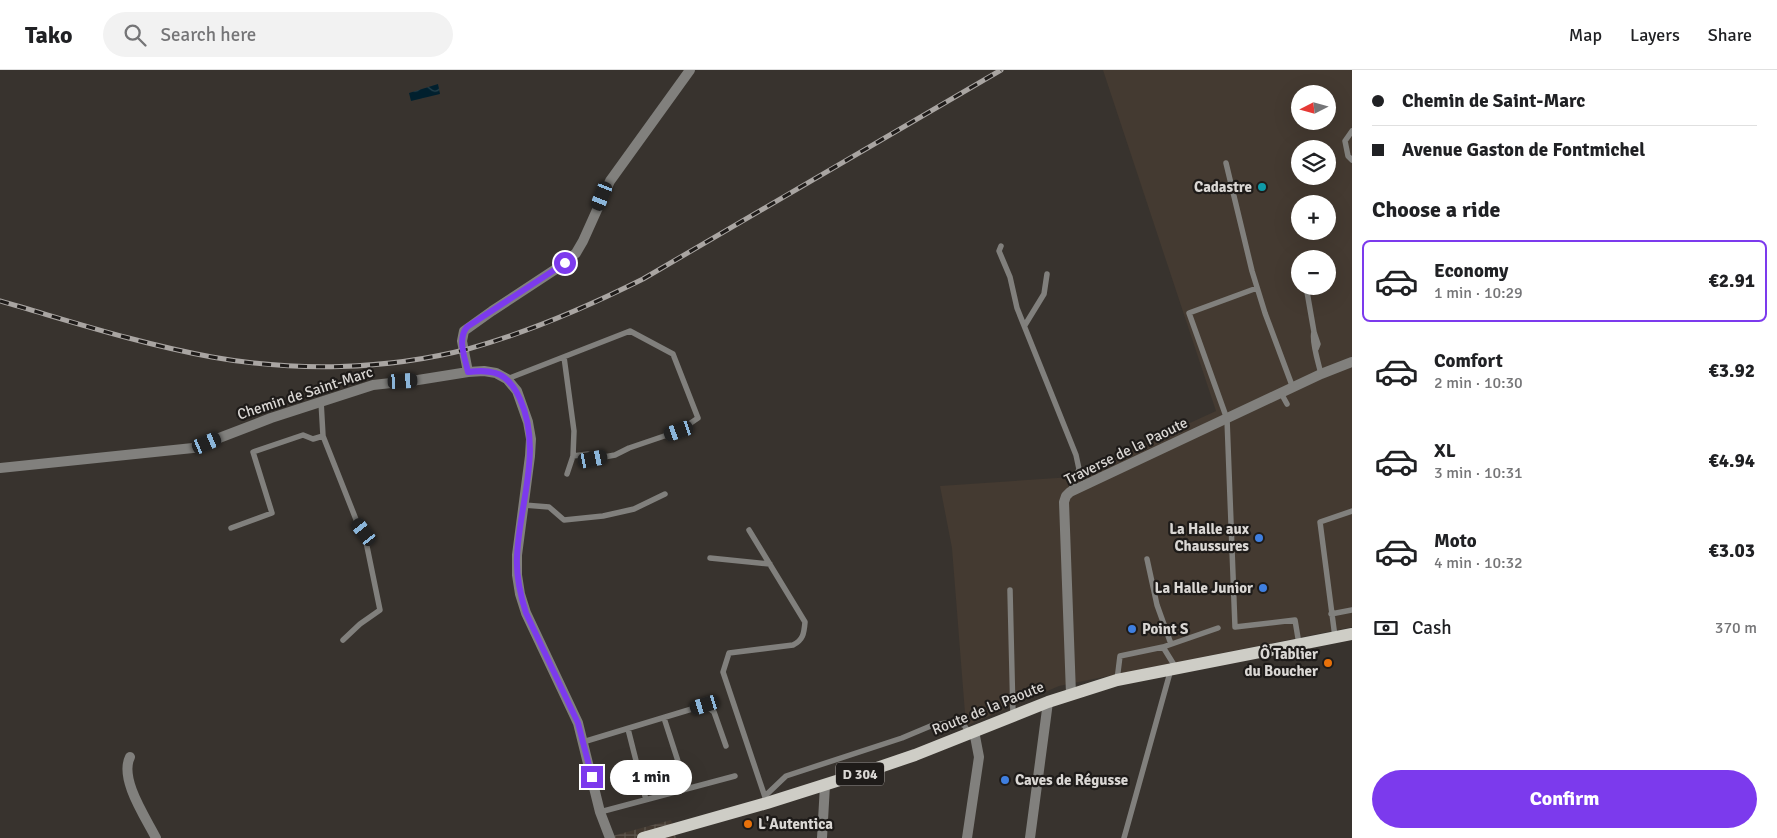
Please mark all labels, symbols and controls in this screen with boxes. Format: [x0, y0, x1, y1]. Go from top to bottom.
search box [103, 12, 453, 57]
text: Tako [25, 20, 73, 50]
icon: search [121, 21, 149, 49]
text: Search here [161, 23, 256, 47]
text: Map [1569, 24, 1602, 46]
text: Layers [1630, 24, 1680, 46]
text: Share [1708, 24, 1752, 46]
north arrow [1291, 85, 1336, 130]
map controls [1291, 85, 1336, 295]
text: Chemin de Saint-Marc [1402, 89, 1585, 113]
text: Avenue Gaston de Fontmichel [1402, 138, 1645, 162]
button: layers [1291, 140, 1336, 185]
place label: Cadastre [1194, 178, 1252, 196]
car [589, 179, 614, 213]
marker: Cadastre [1256, 181, 1268, 193]
button: + [1291, 195, 1336, 240]
text: Choose a ride [1372, 196, 1500, 223]
button: − [1291, 250, 1336, 295]
route start [554, 252, 576, 274]
icon: car [1374, 259, 1419, 304]
text: Economy [1434, 259, 1508, 283]
text: €2.91 [1709, 269, 1755, 293]
text: 1 min · 10:29 [1434, 283, 1523, 303]
icon: car [1374, 349, 1419, 394]
text: Comfort [1434, 349, 1503, 373]
text: €3.92 [1709, 359, 1755, 383]
street label: Chemin de Saint-Marc [235, 363, 375, 423]
car [387, 373, 418, 389]
text: 2 min · 10:30 [1434, 373, 1523, 393]
street label: Traverse de la Paoute [1061, 413, 1191, 489]
car [662, 419, 695, 443]
car [190, 430, 223, 456]
icon: car [1374, 439, 1419, 484]
text: XL [1434, 439, 1456, 463]
car [576, 449, 609, 469]
text: €4.94 [1709, 449, 1755, 473]
text: 3 min · 10:31 [1434, 463, 1523, 483]
car [348, 516, 379, 548]
place label: La Halle aux Chaussures [1169, 520, 1250, 555]
icon: car [1374, 529, 1419, 574]
text: Moto [1434, 529, 1477, 553]
marker: La Halle aux Chaussures [1253, 532, 1265, 544]
text: €3.03 [1709, 539, 1755, 563]
text: 4 min · 10:32 [1434, 553, 1523, 573]
place label: La Halle Junior [1155, 579, 1253, 597]
marker: La Halle Junior [1257, 582, 1269, 594]
icon: cash [1372, 614, 1400, 642]
text: Cash [1412, 616, 1452, 640]
text: 370 m [1715, 618, 1757, 638]
place label: Point S [1142, 620, 1188, 638]
marker: Point S [1126, 623, 1138, 635]
place label: Ô Tablier du Boucher [1244, 644, 1318, 680]
marker: Ô Tablier du Boucher [1322, 657, 1334, 669]
street label: Route de la Paoute [929, 677, 1047, 739]
car [688, 693, 721, 717]
callout: 1 min [610, 760, 692, 794]
road number: D 304 [836, 762, 884, 786]
route end [581, 766, 603, 788]
text: 1 min [632, 767, 670, 787]
button: Confirm [1372, 770, 1757, 828]
place label: Caves de Régusse [1015, 771, 1128, 789]
marker: Caves de Régusse [999, 774, 1011, 786]
place label: L'Autentica [758, 815, 833, 833]
marker: L'Autentica [742, 818, 754, 830]

